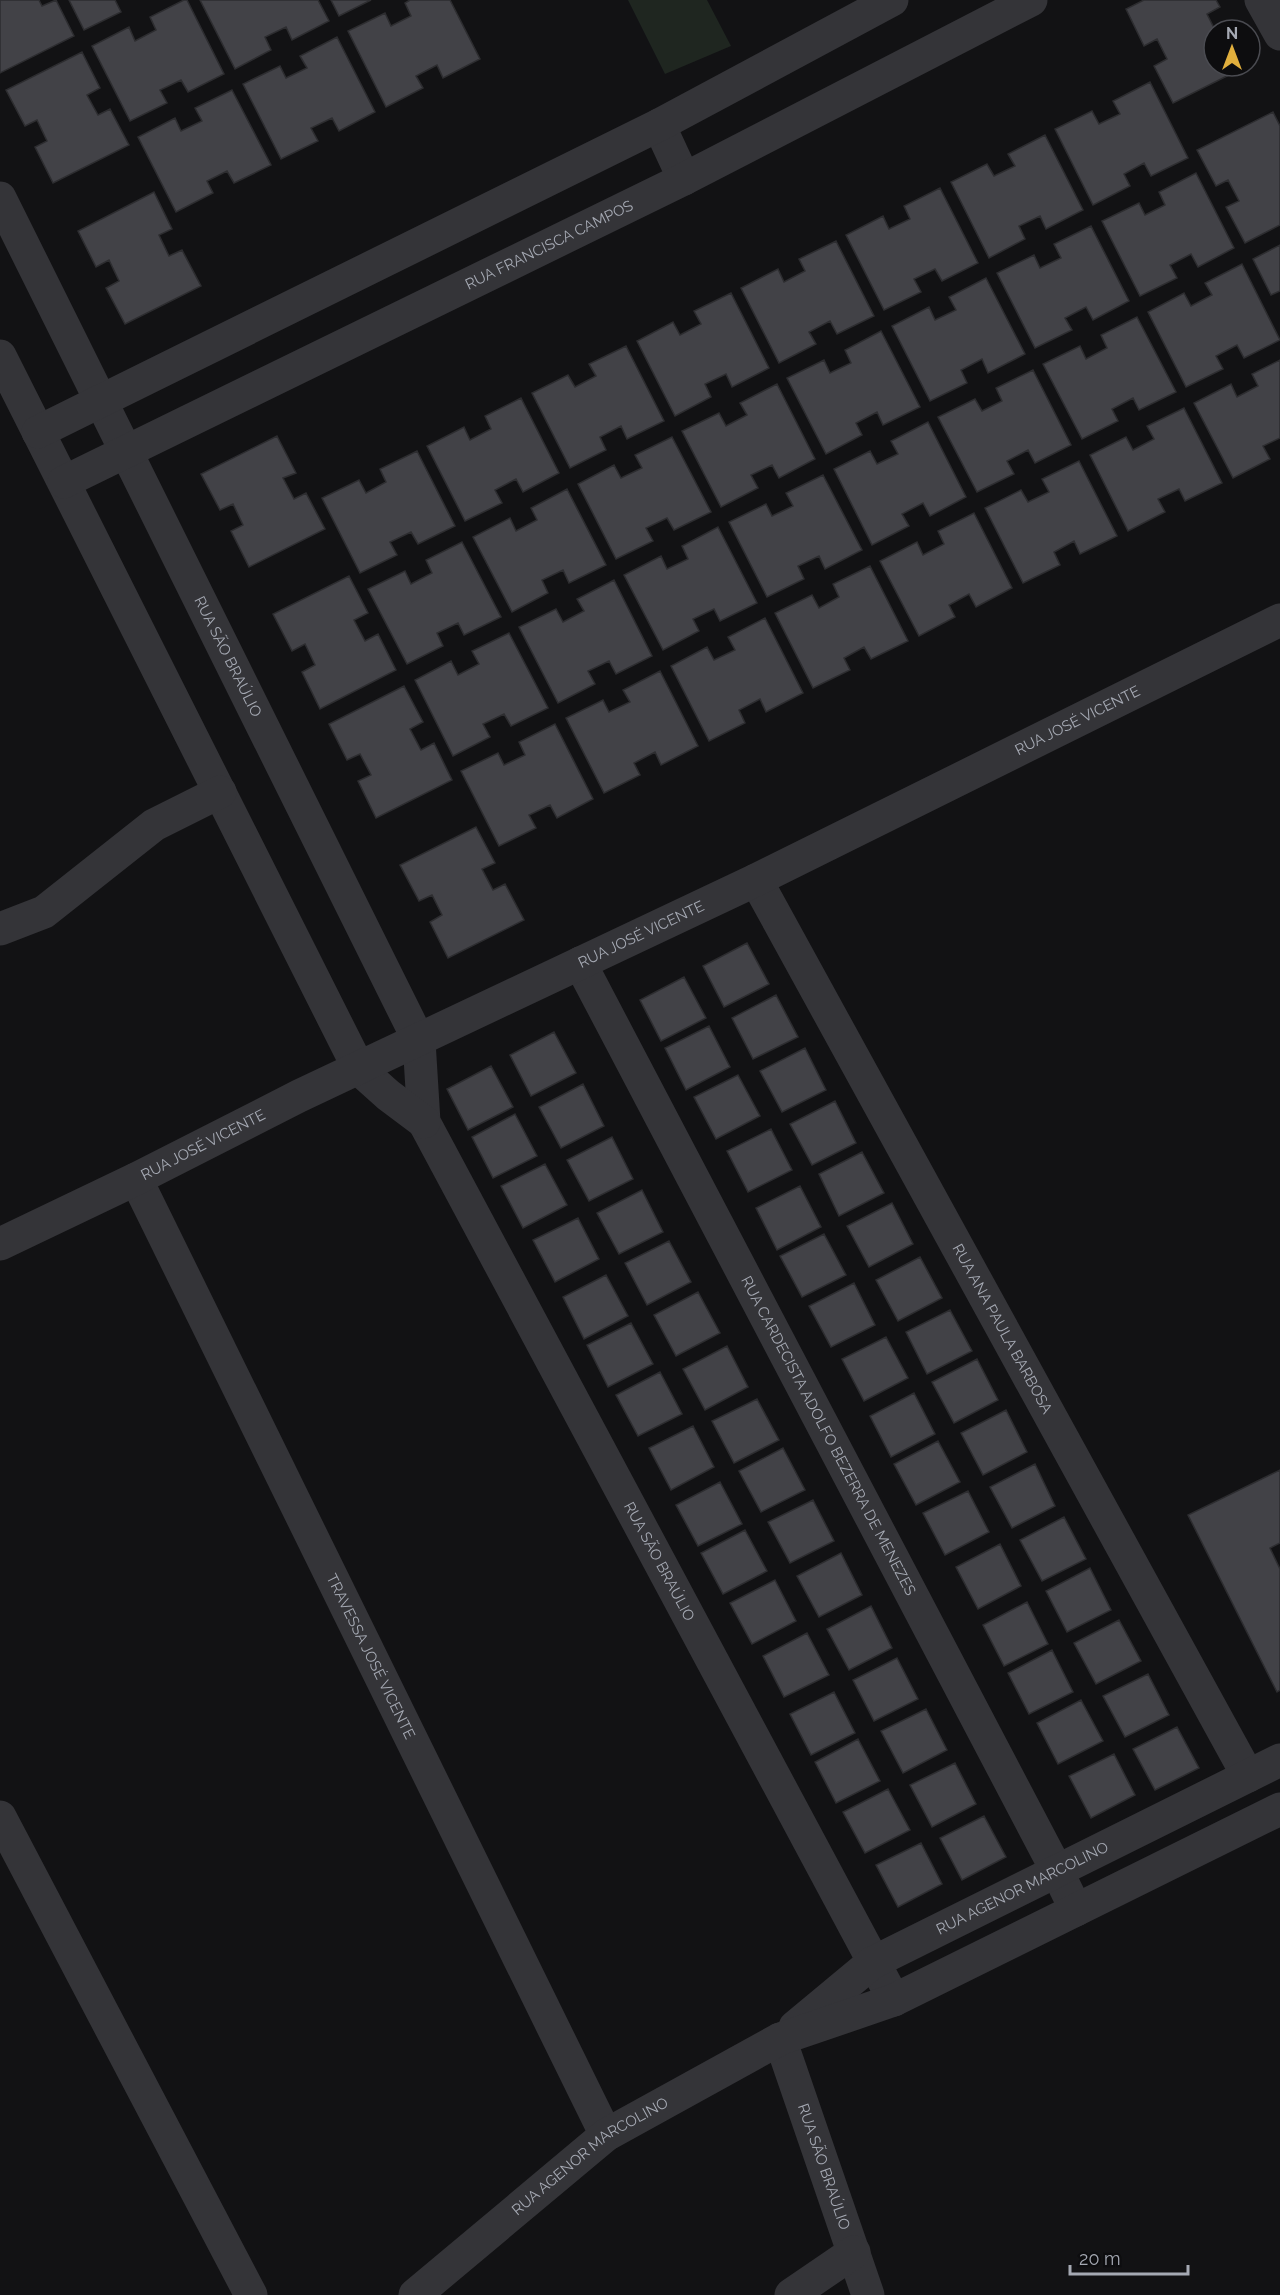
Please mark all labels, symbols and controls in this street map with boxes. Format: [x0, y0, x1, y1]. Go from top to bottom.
north arrow [1202, 18, 1262, 78]
text: N [1226, 24, 1238, 43]
street label: RUA FRANCISCA CAMPOS [462, 196, 636, 293]
street label: RUA SÃO BRAÚLIO [190, 593, 265, 720]
street label: RUA JOSÉ VICENTE [1012, 682, 1143, 759]
street label: RUA JOSÉ VICENTE [575, 897, 707, 972]
street label: RUA JOSÉ VICENTE [138, 1106, 268, 1184]
street label: RUA ANA PAULA BARBOSA [949, 1241, 1056, 1417]
street label: RUA CARDECISTA ADOLFO BEZERRA DE MENEZES [737, 1273, 920, 1598]
street label: RUA SÃO BRAÚLIO [620, 1499, 698, 1624]
street label: TRAVESSA JOSÉ VICENTE [323, 1571, 419, 1742]
street label: RUA AGENOR MARCOLINO [933, 1838, 1111, 1939]
street label: RUA AGENOR MARCOLINO [508, 2093, 671, 2219]
street label: RUA SÃO BRAÚLIO [794, 2101, 854, 2232]
scale bar [1070, 2238, 1188, 2276]
text: 20 m [1079, 2248, 1121, 2269]

